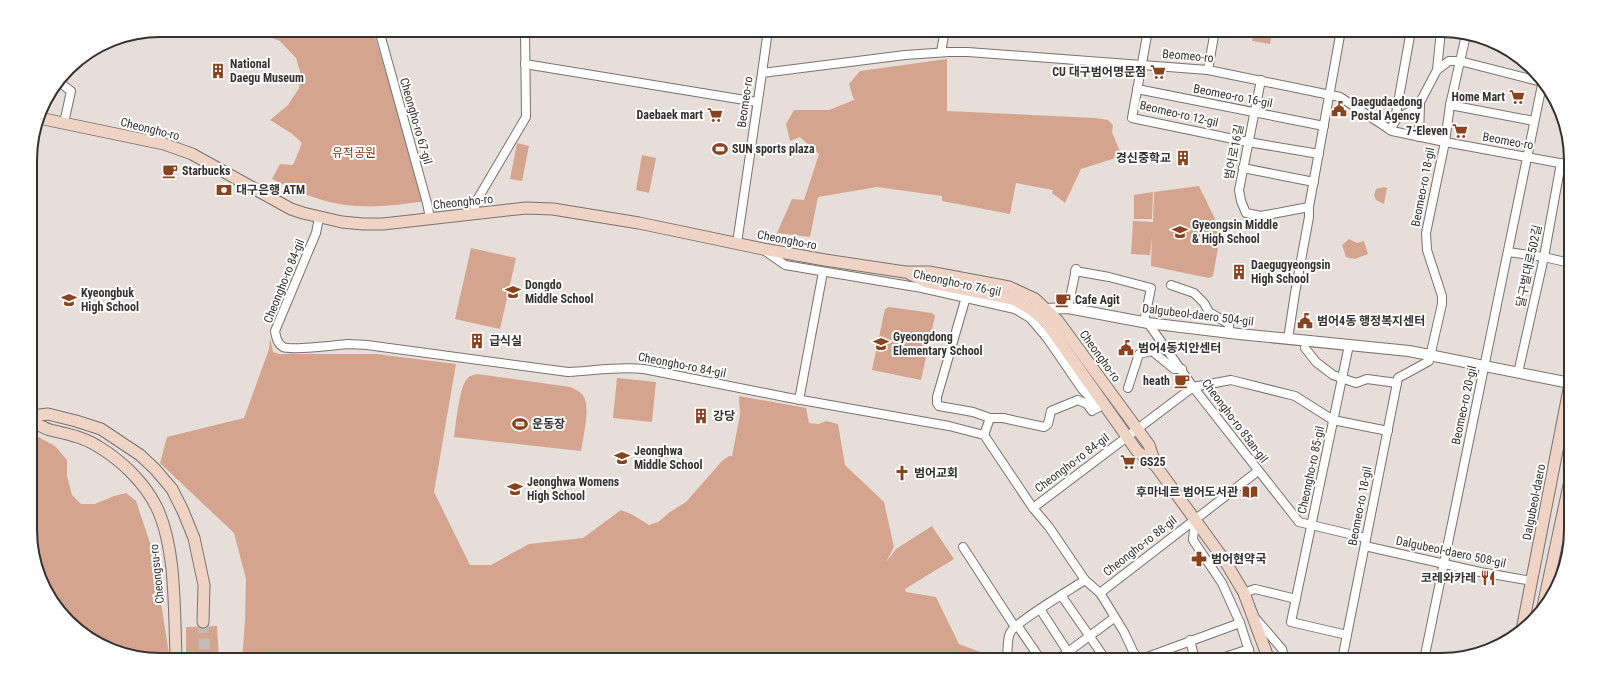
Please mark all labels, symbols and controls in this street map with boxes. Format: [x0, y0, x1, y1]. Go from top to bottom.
street label: Beomeo-ro [1162, 47, 1214, 65]
place label: National Daegu Museum [230, 57, 304, 85]
building icon: National Daegu Museum [209, 62, 227, 80]
supermarket icon: CU 대구범어명문점 [1149, 63, 1167, 81]
place label: CU 대구범어명문점 [1052, 65, 1146, 79]
street label: Cheongho-ro 67-gil [397, 76, 435, 166]
street label: Beomeo-ro [734, 76, 756, 128]
street label: Beomeo-ro 16-gil [1192, 81, 1274, 111]
supermarket icon: Home Mart [1508, 88, 1526, 106]
place label: Home Mart [1452, 90, 1505, 104]
place label: Daegudaedong Postal Agency [1351, 95, 1422, 123]
street label: Beomeo-ro 12-gil [1138, 98, 1220, 130]
public building icon: Daegudaedong Postal Agency [1330, 100, 1348, 118]
supermarket icon: Daebaek mart [706, 106, 724, 124]
place label: Daebaek mart [636, 108, 703, 122]
street label: Cheongho-ro [119, 115, 181, 143]
supermarket icon: 7-Eleven [1451, 122, 1469, 140]
street label: 범어로16길 [1222, 123, 1246, 181]
place label: 7-Eleven [1406, 124, 1448, 138]
street label: Beomeo-ro [1481, 130, 1535, 152]
sports icon: SUN sports plaza [711, 140, 729, 158]
place label: SUN sports plaza [732, 142, 815, 156]
park label: 유적공원 [332, 146, 376, 160]
street label: Beomeo-ro 18-gil [1408, 146, 1438, 228]
building icon: 경신중학교 [1174, 149, 1192, 167]
place label: 경신중학교 [1116, 151, 1171, 165]
cafe icon: Starbucks [161, 162, 179, 180]
place label: Starbucks [182, 164, 231, 178]
bank icon: 대구은행 ATM [215, 181, 233, 199]
place label: 대구은행 ATM [236, 183, 305, 197]
street label: Cheongho-ro [432, 192, 494, 212]
place label: Gyeongsin Middle & High School [1192, 218, 1278, 246]
school or university icon: Gyeongsin Middle & High School [1171, 223, 1189, 241]
street label: 달구벌대로502길 [1513, 223, 1545, 309]
street label: Cheongho-ro [756, 227, 818, 253]
street label: Cheongho-ro 84-gil [261, 237, 307, 325]
place label: Daegugyeongsin High School [1251, 258, 1331, 286]
building icon: Daegugyeongsin High School [1230, 263, 1248, 281]
street label: Cheongho-ro 76-gil [912, 267, 1002, 299]
place label: Dongdo Middle School [525, 278, 593, 306]
school or university icon: Dongdo Middle School [504, 283, 522, 301]
place label: Kyeongbuk High School [81, 286, 139, 314]
school or university icon: Kyeongbuk High School [60, 291, 78, 309]
cafe icon: Cafe Agit [1054, 291, 1072, 309]
place label: Cafe Agit [1075, 293, 1120, 307]
street label: Dalgubeol-daero 504-gil [1141, 301, 1255, 329]
public building icon: 범어4동 행정복지센터 [1296, 312, 1314, 330]
place label: 범어4동 행정복지센터 [1317, 314, 1425, 328]
street label: Cheongho-ro [1077, 327, 1123, 385]
place label: Gyeongdong Elementary School [893, 330, 983, 358]
building icon: 급식실 [468, 332, 486, 350]
place label: 급식실 [489, 334, 522, 348]
school or university icon: Gyeongdong Elementary School [872, 335, 890, 353]
public building icon: 범어4동치안센터 [1117, 339, 1135, 357]
place label: 범어4동치안센터 [1138, 341, 1221, 355]
street label: Cheongho-ro 84-gil [637, 350, 727, 380]
street label: Beomeo-ro 20-gil [1449, 364, 1479, 446]
cafe icon: heath [1173, 372, 1191, 390]
place label: heath [1143, 374, 1170, 388]
street label: Cheongho-ro 85an-gil [1199, 376, 1271, 466]
building icon: 강당 [692, 407, 710, 425]
place label: 강당 [713, 409, 735, 423]
sports icon: 운동장 [511, 415, 529, 433]
place label: 운동장 [532, 417, 565, 431]
street label: Cheongho-ro 85-gil [1295, 425, 1327, 515]
street label: Cheongho-ro 84-gil [1032, 431, 1112, 495]
place label: Jeonghwa Middle School [634, 444, 702, 472]
school or university icon: Jeonghwa Middle School [613, 449, 631, 467]
supermarket icon: GS25 [1119, 453, 1137, 471]
place label: GS25 [1140, 455, 1166, 469]
street label: Dalgubeol-daero [1520, 463, 1548, 541]
church icon: 범어교회 [893, 464, 911, 482]
street label: Beomeo-ro 18-gil [1345, 465, 1375, 547]
place label: 범어교회 [914, 466, 958, 480]
place label: Jeonghwa Womens High School [527, 475, 620, 503]
school or university icon: Jeonghwa Womens High School [506, 480, 524, 498]
library icon: 후마네르 범어도서관 [1241, 483, 1259, 501]
place label: 후마네르 범어도서관 [1136, 485, 1238, 499]
street label: Cheongho-ro 88-gil [1100, 513, 1180, 579]
street label: Dalgubeol-daero 508-gil [1395, 533, 1507, 571]
street label: Cheongsu-ro [147, 544, 167, 604]
pharmacy icon: 범어현약국 [1190, 550, 1208, 568]
place label: 범어현약국 [1211, 552, 1266, 566]
restaurant icon: 코레와카레 [1479, 569, 1497, 587]
place label: 코레와카레 [1421, 571, 1476, 585]

